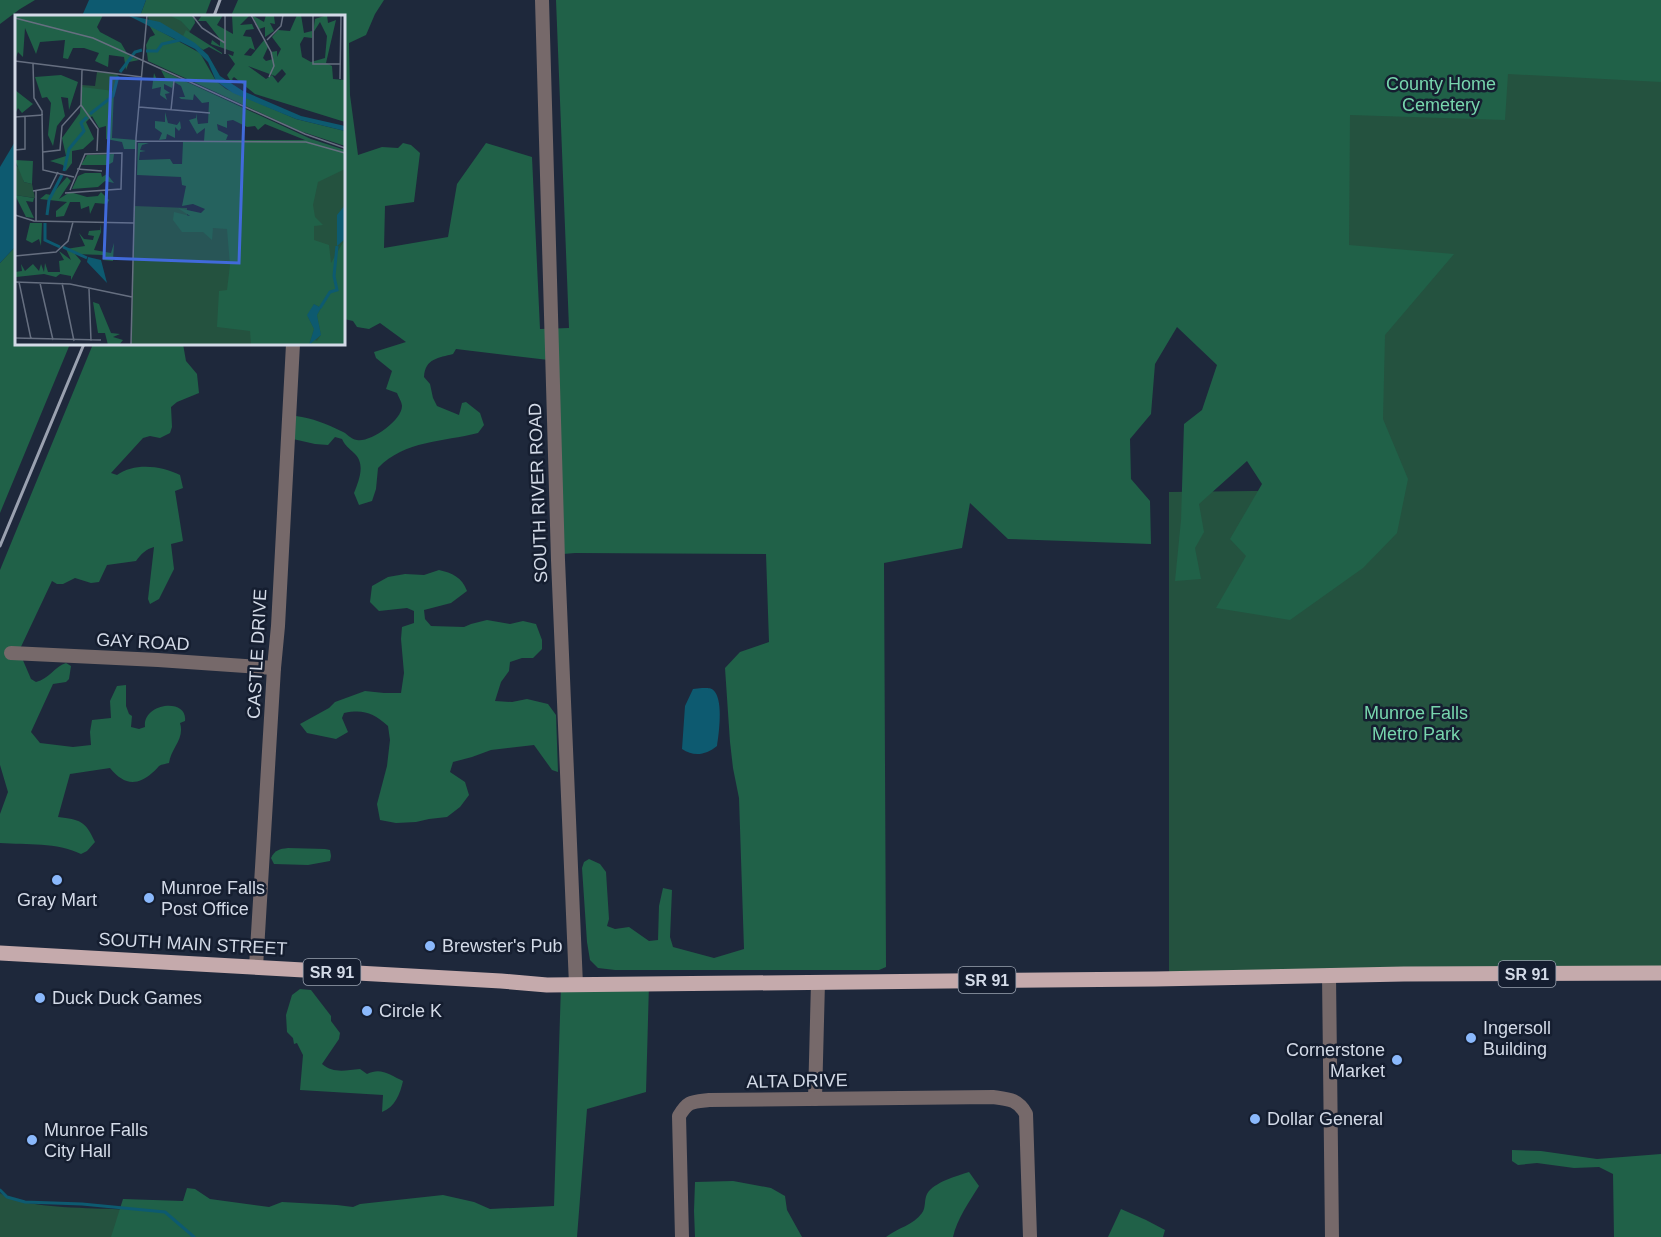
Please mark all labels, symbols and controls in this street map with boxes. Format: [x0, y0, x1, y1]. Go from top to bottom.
inset map [15, 15, 345, 345]
park label: County Home Cemetery [1386, 74, 1496, 115]
street label: SOUTH RIVER ROAD [525, 403, 551, 583]
street label: CASTLE DRIVE [244, 589, 270, 719]
street label: GAY ROAD [96, 630, 190, 654]
park label: Munroe Falls Metro Park [1364, 703, 1468, 744]
marker: Gray Mart [50, 873, 64, 887]
place label: Munroe Falls Post Office [161, 878, 265, 919]
place label: Gray Mart [17, 890, 97, 910]
marker: Munroe Falls Post Office [142, 891, 156, 905]
street label: SOUTH MAIN STREET [98, 929, 288, 959]
place label: Brewster's Pub [442, 936, 562, 956]
marker: Brewster's Pub [423, 939, 437, 953]
road number: SR 91 [304, 959, 360, 985]
road number: SR 91 [1498, 961, 1556, 987]
road number: SR 91 [958, 967, 1016, 993]
place label: Duck Duck Games [52, 988, 202, 1008]
marker: Duck Duck Games [33, 991, 47, 1005]
place label: Circle K [379, 1001, 442, 1021]
marker: Circle K [360, 1004, 374, 1018]
place label: Ingersoll Building [1483, 1018, 1551, 1059]
marker: Ingersoll Building [1464, 1031, 1478, 1045]
place label: Cornerstone Market [1286, 1040, 1385, 1081]
marker: Cornerstone Market [1390, 1053, 1404, 1067]
street label: ALTA DRIVE [746, 1070, 848, 1092]
place label: Dollar General [1267, 1109, 1383, 1129]
marker: Dollar General [1248, 1112, 1262, 1126]
place label: Munroe Falls City Hall [44, 1120, 148, 1161]
marker: Munroe Falls City Hall [25, 1133, 39, 1147]

